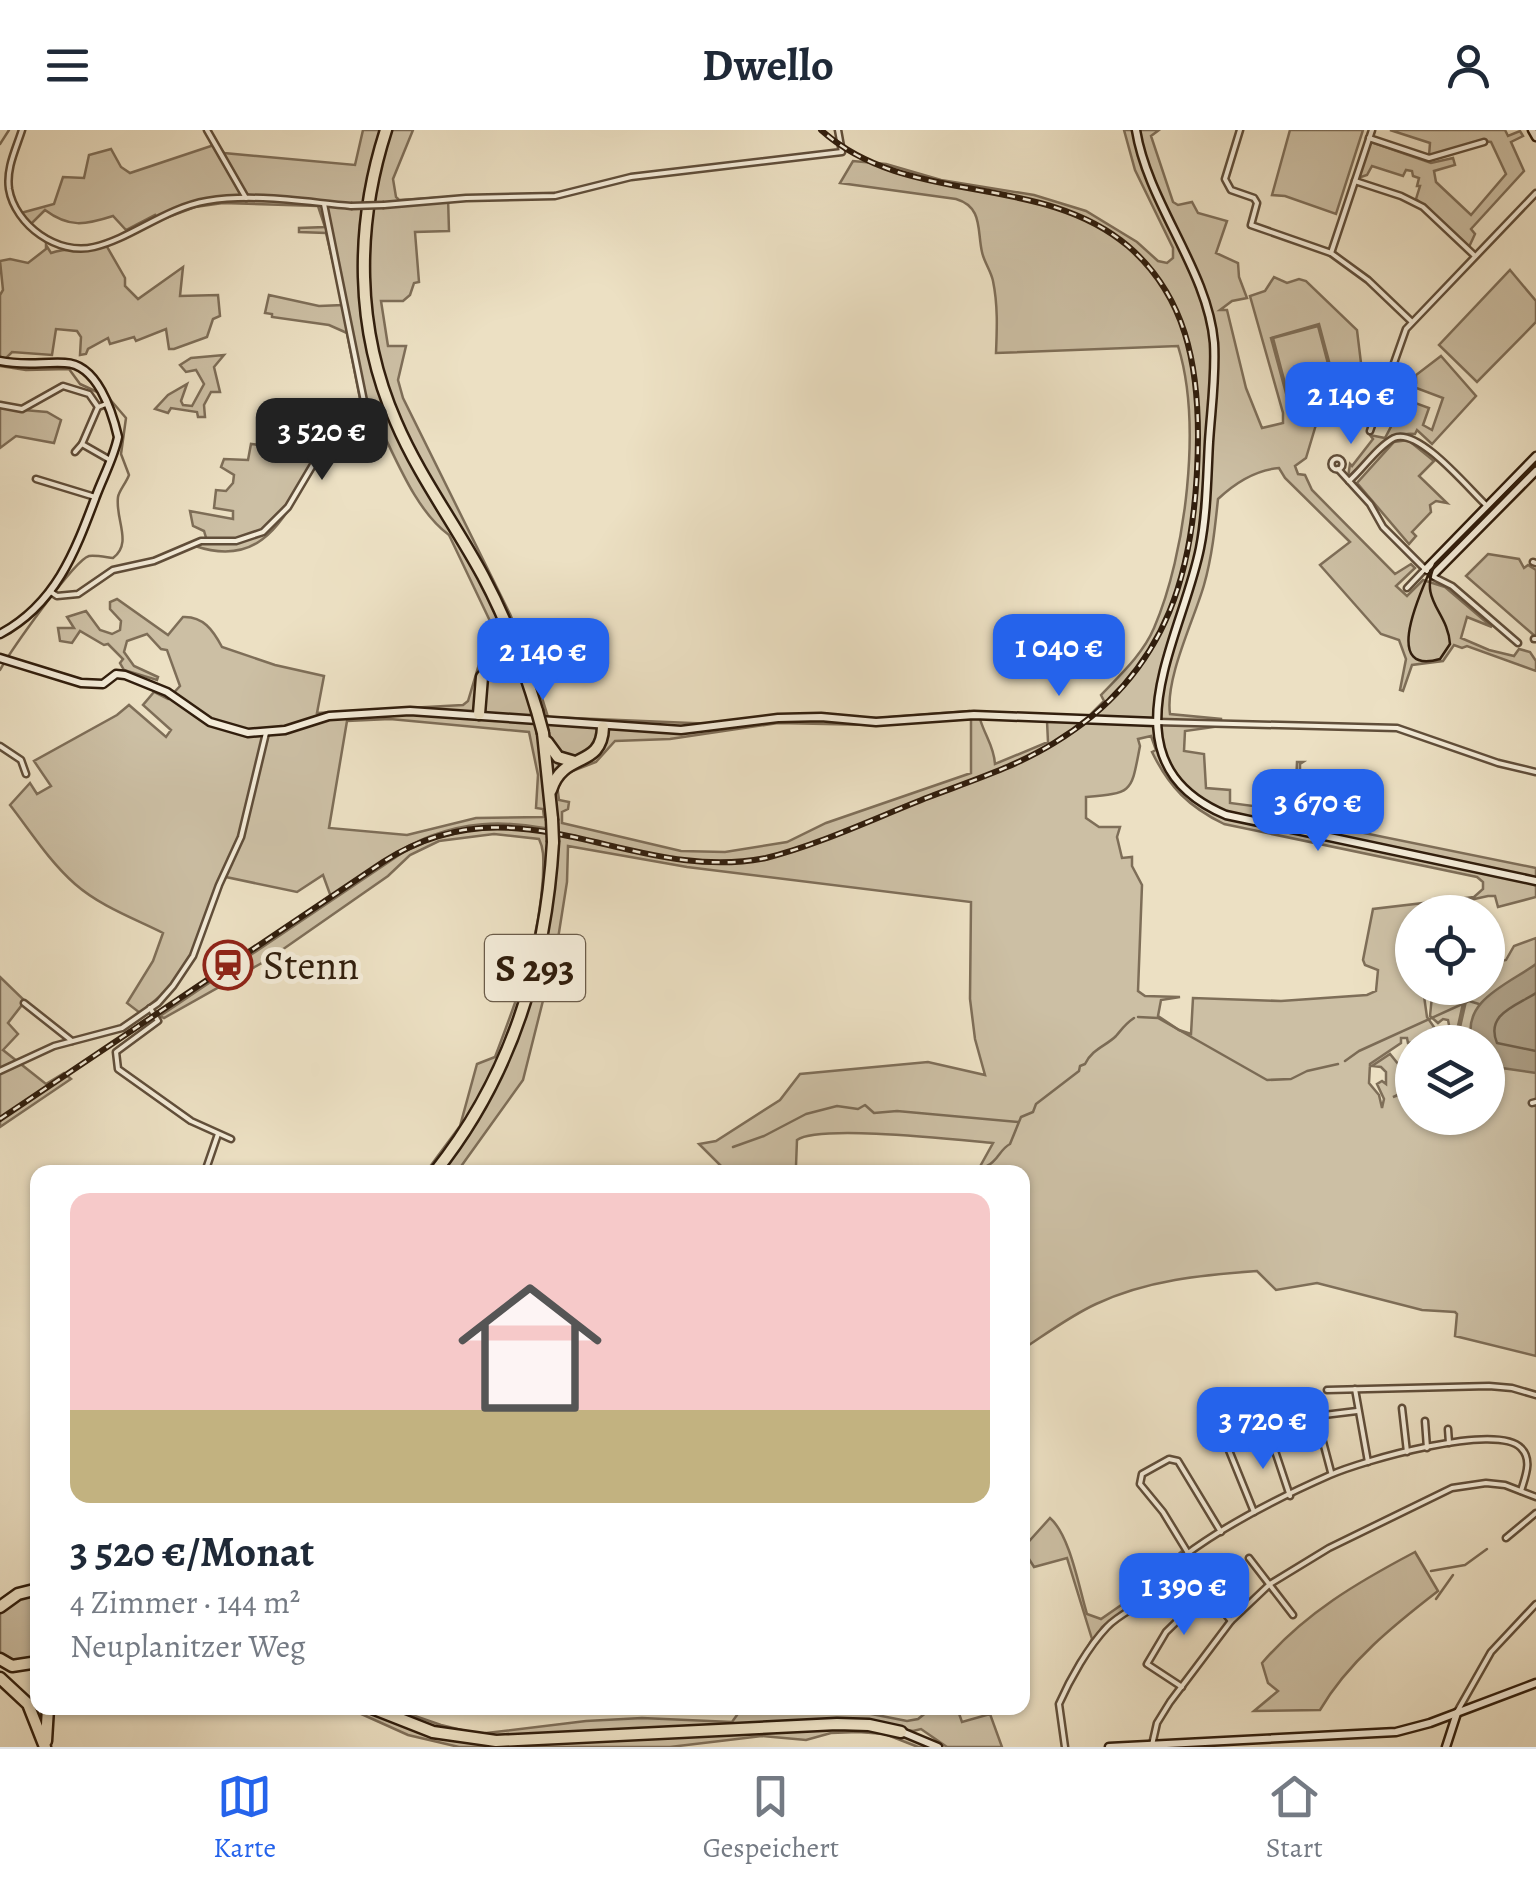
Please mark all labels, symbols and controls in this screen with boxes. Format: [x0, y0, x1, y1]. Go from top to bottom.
text: Dwello [702, 34, 834, 96]
icon: menu [40, 38, 95, 93]
icon: person [1441, 38, 1496, 93]
pin: 2 140 € [1259, 362, 1443, 447]
text: 2 140 € [1307, 372, 1395, 416]
pin: 3 520 € [230, 398, 414, 483]
text: 3 520 € [278, 408, 366, 452]
pin: 1 040 € [967, 614, 1151, 699]
pin: 2 140 € [451, 618, 635, 703]
text: 1 040 € [1015, 624, 1103, 668]
text: 2 140 € [499, 628, 587, 672]
pin: 3 670 € [1226, 769, 1410, 854]
text: 3 670 € [1274, 779, 1362, 823]
map controls [1395, 895, 1505, 1135]
button: locate [1395, 895, 1505, 1005]
road number: S 293 [485, 935, 585, 1001]
place label: Stenn [263, 938, 359, 993]
station icon: Stenn [202, 939, 254, 991]
button: layers [1395, 1025, 1505, 1135]
icon: home [440, 1258, 620, 1438]
pin: 3 720 € [1171, 1387, 1355, 1472]
text: 3 720 € [1219, 1397, 1307, 1441]
text: 3 520 €/Monat [70, 1523, 314, 1580]
pin: 1 390 € [1092, 1553, 1276, 1638]
text: 1 390 € [1141, 1563, 1227, 1607]
text: 4 Zimmer · 144 m² [70, 1580, 300, 1624]
text: Neuplanitzer Weg [70, 1624, 306, 1668]
tab: Karte [213, 1769, 276, 1867]
tab: Gespeichert [703, 1769, 839, 1867]
tab: Start [1266, 1769, 1323, 1867]

